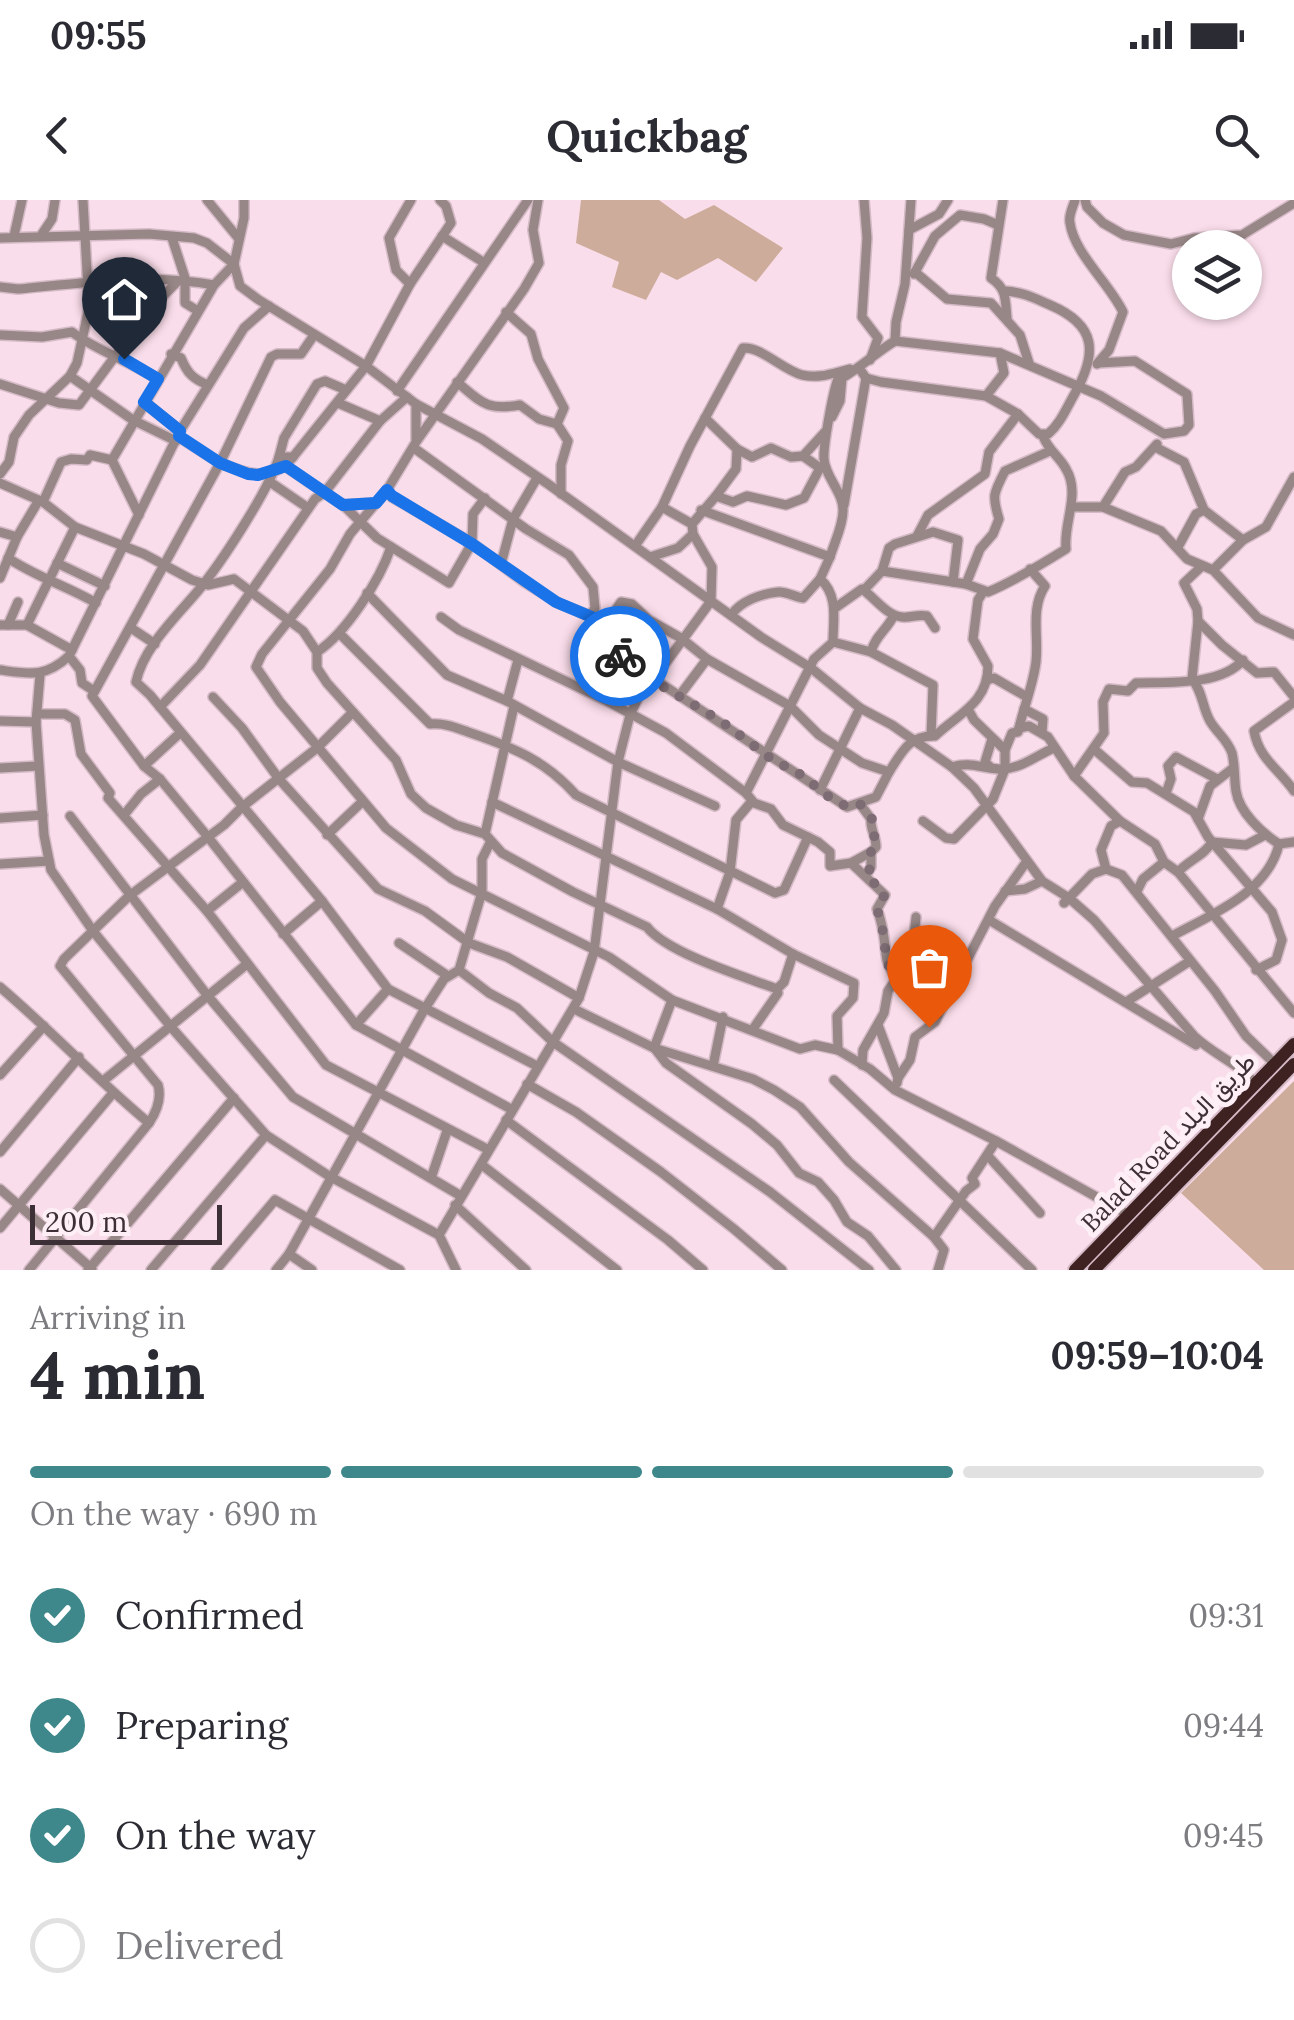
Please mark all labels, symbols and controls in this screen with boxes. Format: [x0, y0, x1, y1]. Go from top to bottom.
text: 09:55 [50, 11, 147, 59]
text: Quickbag [546, 107, 748, 164]
icon: back [30, 108, 85, 163]
icon: search [1209, 108, 1264, 163]
map controls [1172, 230, 1262, 320]
button: layers [1172, 230, 1262, 320]
pin [82, 257, 167, 360]
icon: home [97, 272, 152, 327]
courier [570, 606, 670, 706]
icon: bike [593, 629, 648, 684]
pin [887, 925, 972, 1028]
icon: bag [902, 940, 957, 995]
street label: Balad Road طريق البلد [1074, 1046, 1262, 1238]
scale bar [30, 1200, 222, 1244]
text: 200 m [45, 1204, 127, 1240]
text: Arriving in [30, 1297, 186, 1338]
text: 09:59–10:04 [1051, 1331, 1264, 1379]
text: 4 min [30, 1334, 205, 1417]
text: On the way · 690 m [30, 1493, 318, 1534]
icon: check [30, 1588, 85, 1643]
text: Confirmed [115, 1591, 304, 1639]
text: 09:31 [1188, 1595, 1264, 1636]
icon: check [30, 1698, 85, 1753]
text: Preparing [115, 1701, 288, 1749]
text: 09:44 [1183, 1705, 1264, 1746]
icon: check [30, 1808, 85, 1863]
text: On the way [115, 1811, 316, 1859]
text: 09:45 [1183, 1815, 1264, 1856]
text: Delivered [115, 1921, 284, 1969]

